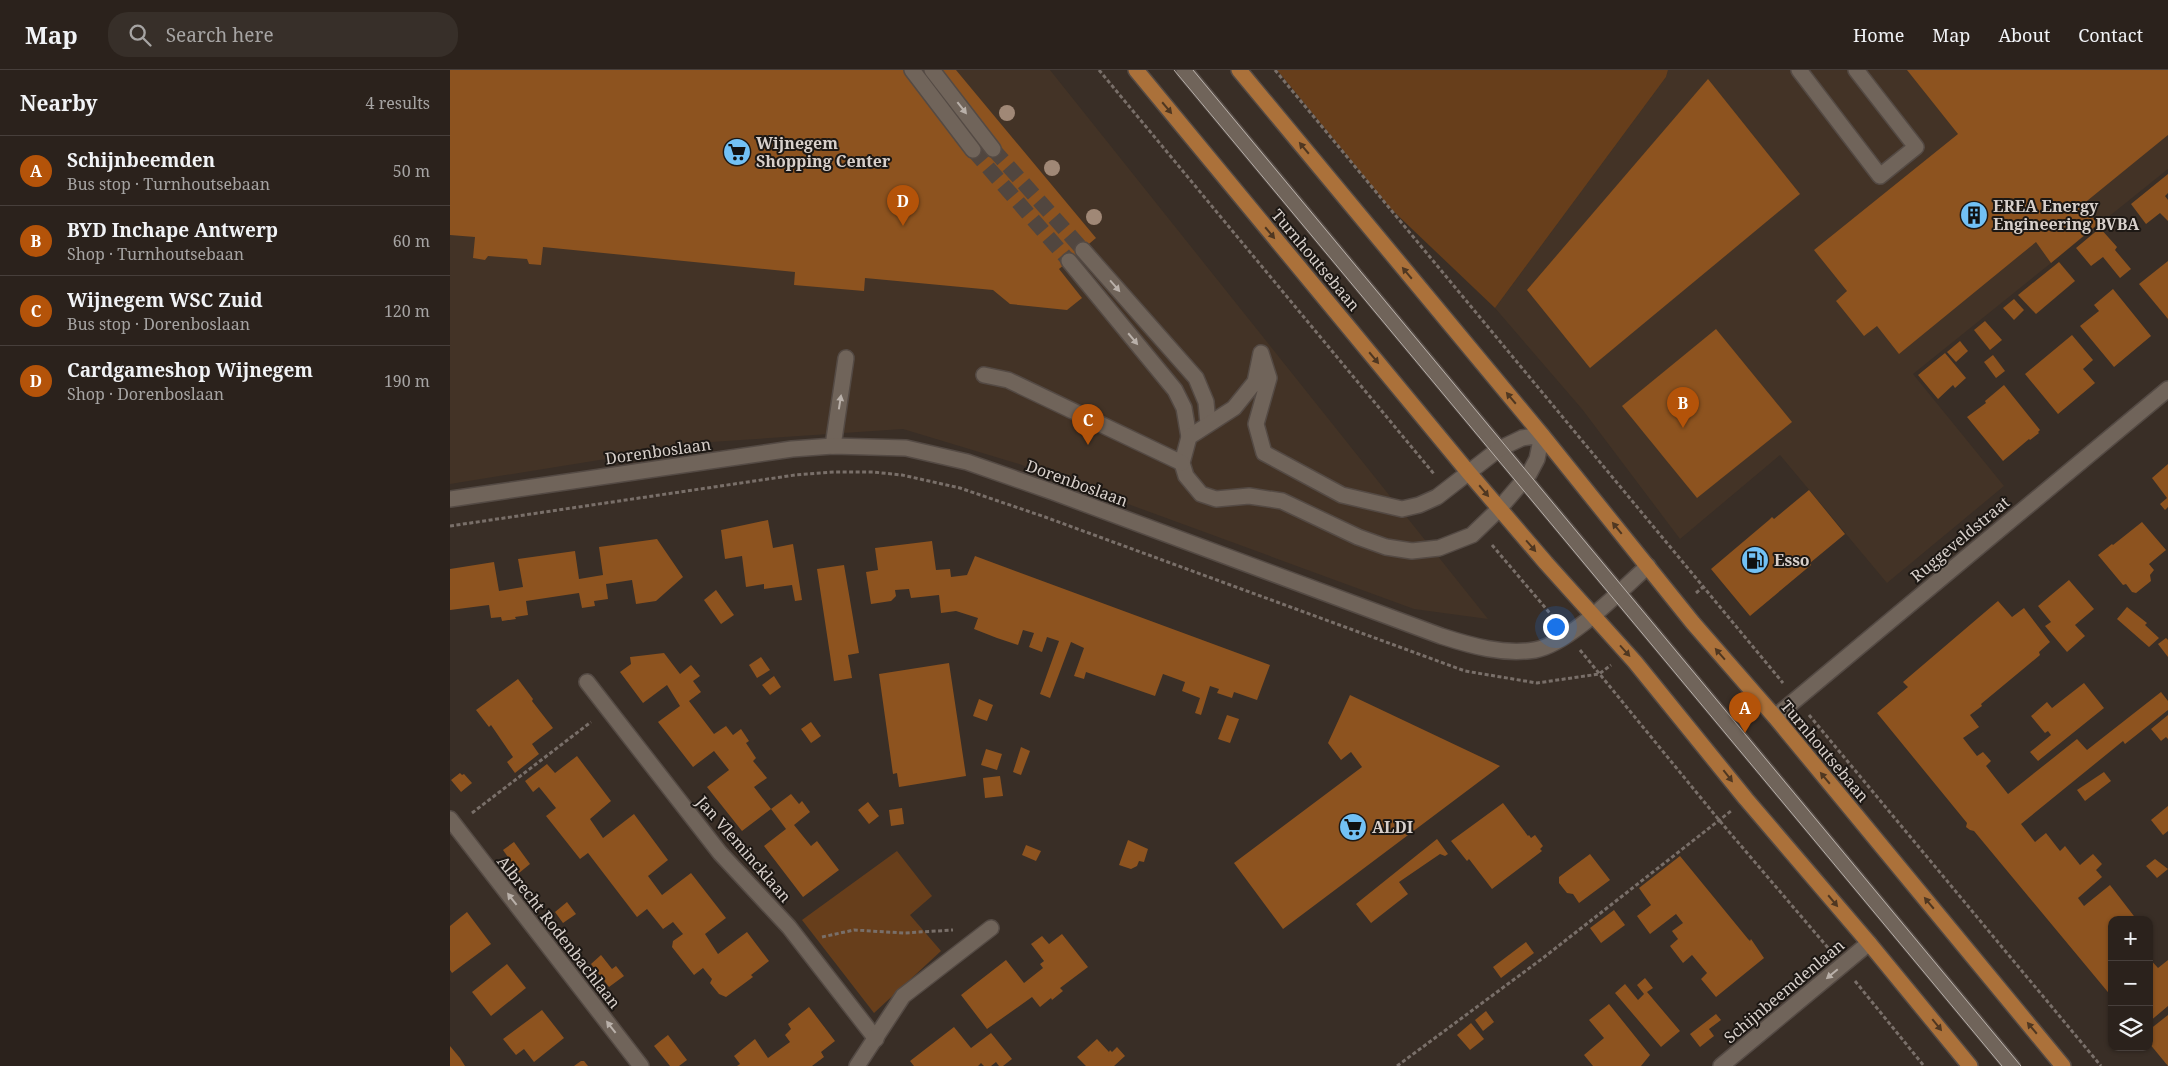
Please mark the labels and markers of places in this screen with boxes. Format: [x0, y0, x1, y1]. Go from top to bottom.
place label: Wijnegem Shopping Center [756, 132, 891, 172]
supermarket icon: Wijnegem Shopping Center [722, 137, 752, 167]
pin: D [887, 185, 919, 226]
place label: EREA Energy Engineering BVBA [1993, 195, 2140, 235]
building icon: EREA Energy Engineering BVBA [1959, 200, 1989, 230]
pin: B [1667, 387, 1699, 428]
pin: C [1072, 404, 1104, 445]
fuel station icon: Esso [1740, 545, 1770, 575]
place label: Esso [1774, 549, 1810, 571]
pin: A [1729, 692, 1761, 733]
supermarket icon: ALDI [1338, 812, 1368, 842]
place label: ALDI [1372, 816, 1413, 838]

